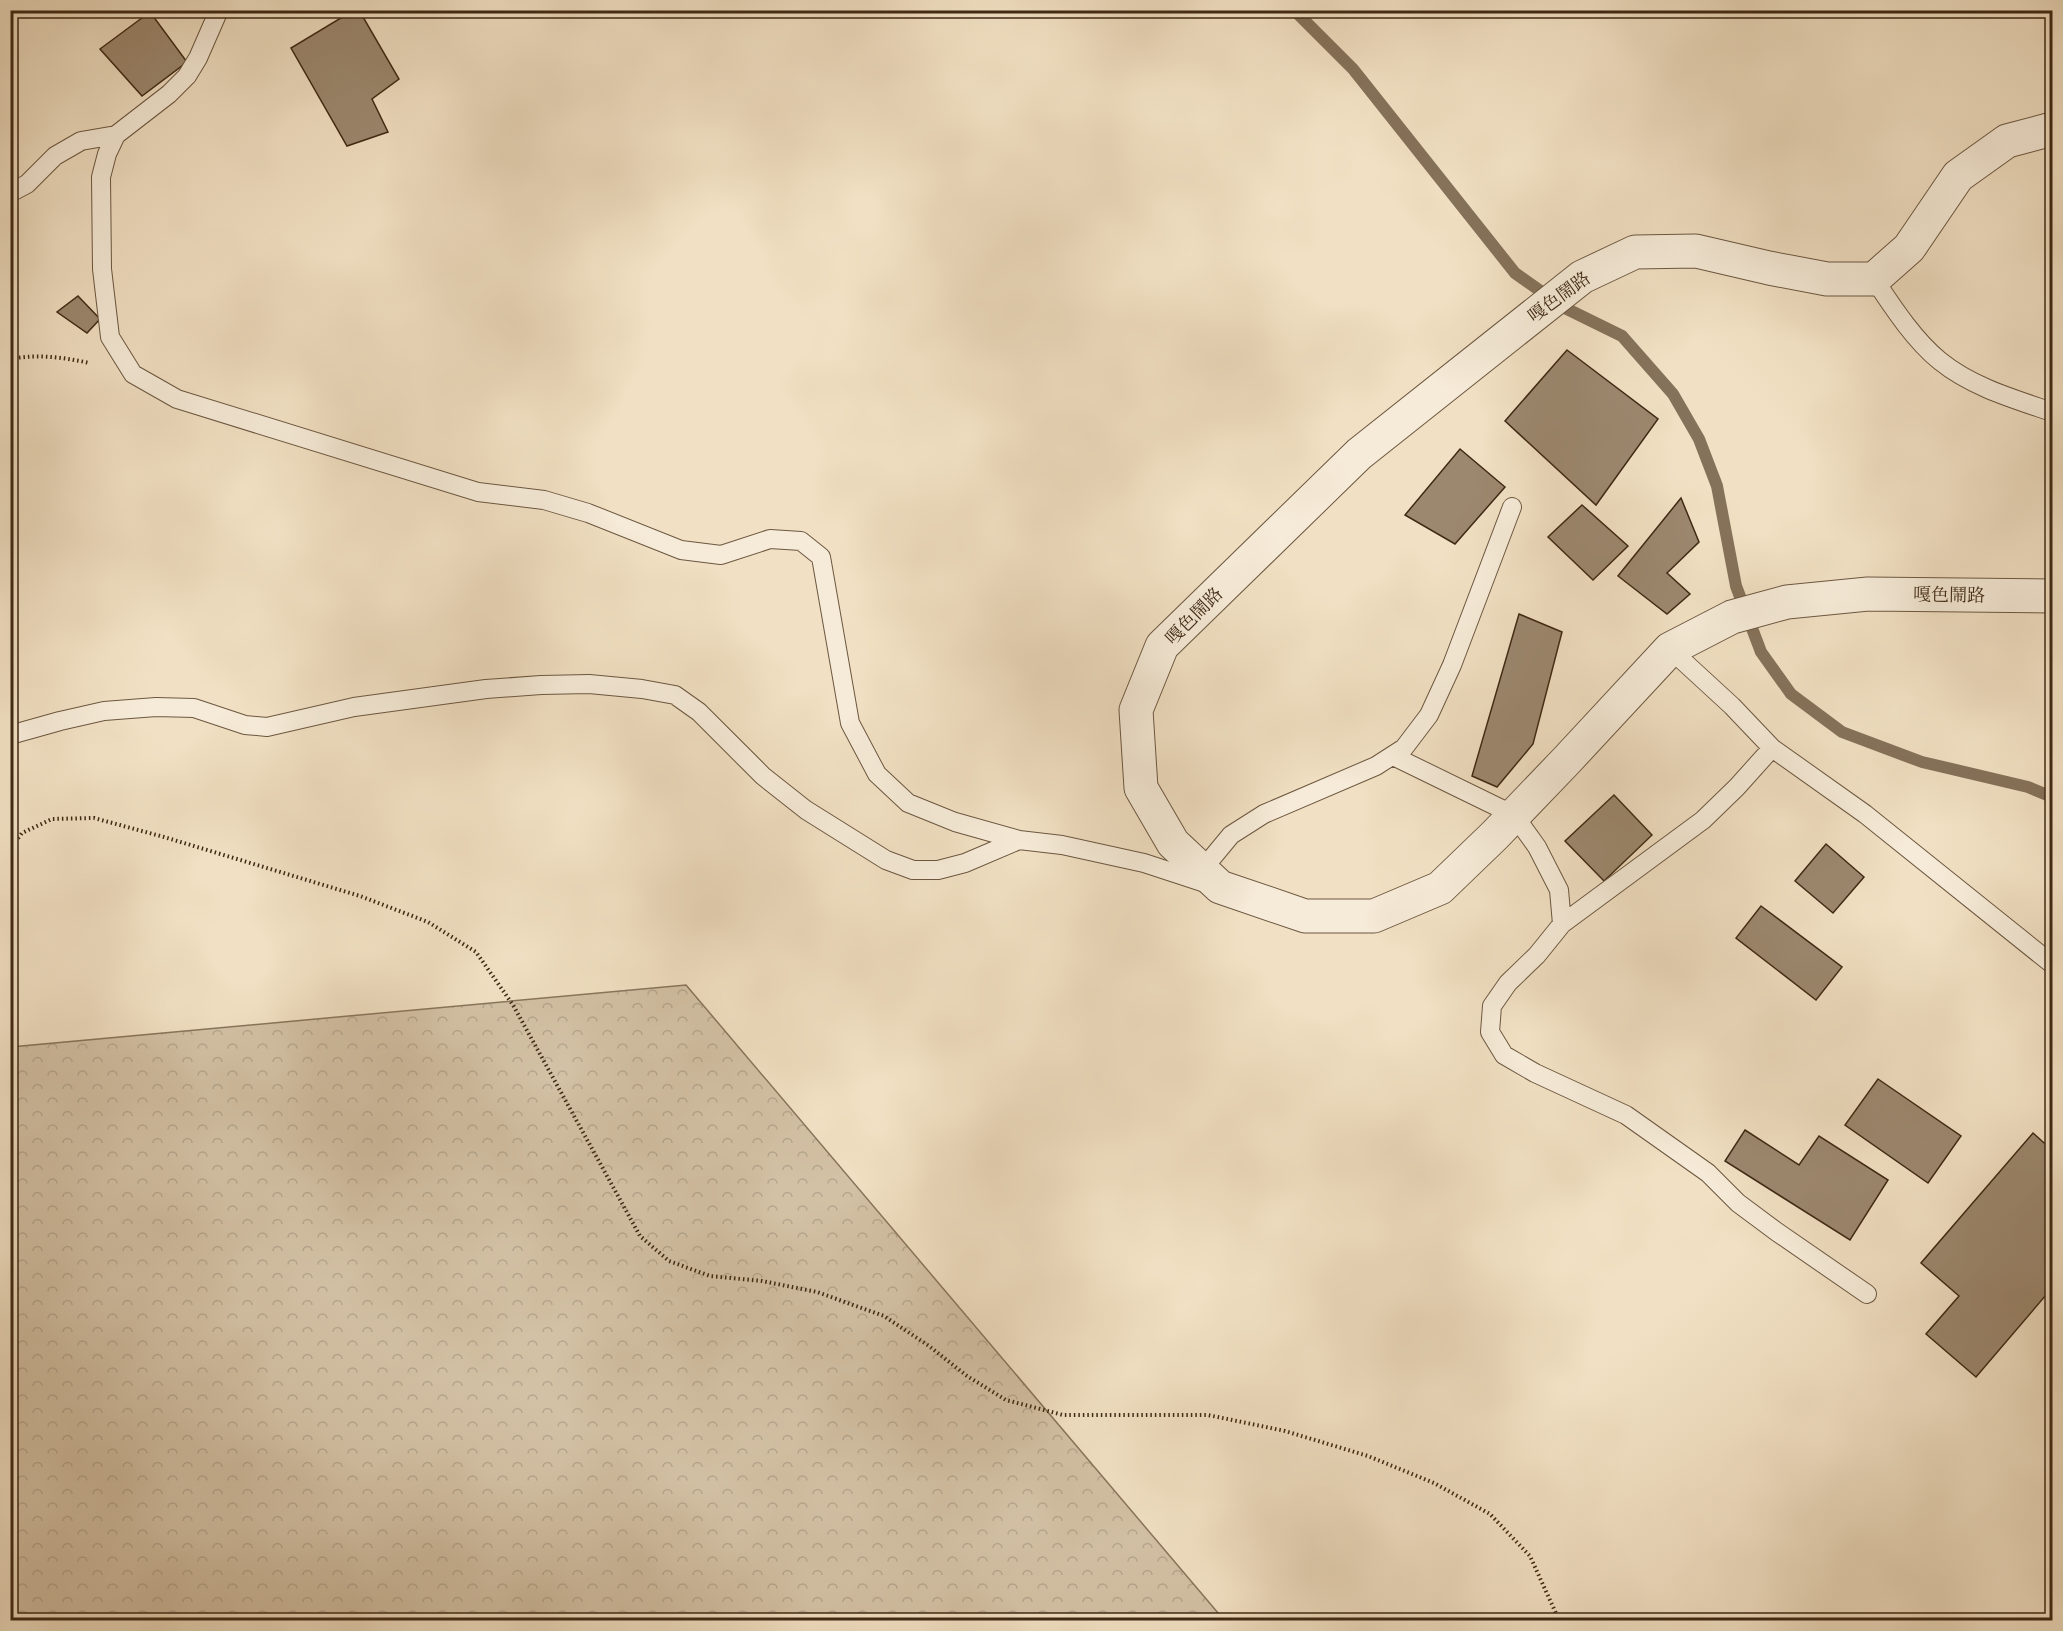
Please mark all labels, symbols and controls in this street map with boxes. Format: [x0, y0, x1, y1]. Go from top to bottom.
street label: 嘎色鬧路 [1523, 267, 1595, 327]
street label: 嘎色鬧路 [1161, 583, 1227, 649]
street label: 嘎色鬧路 [1913, 583, 1985, 607]

